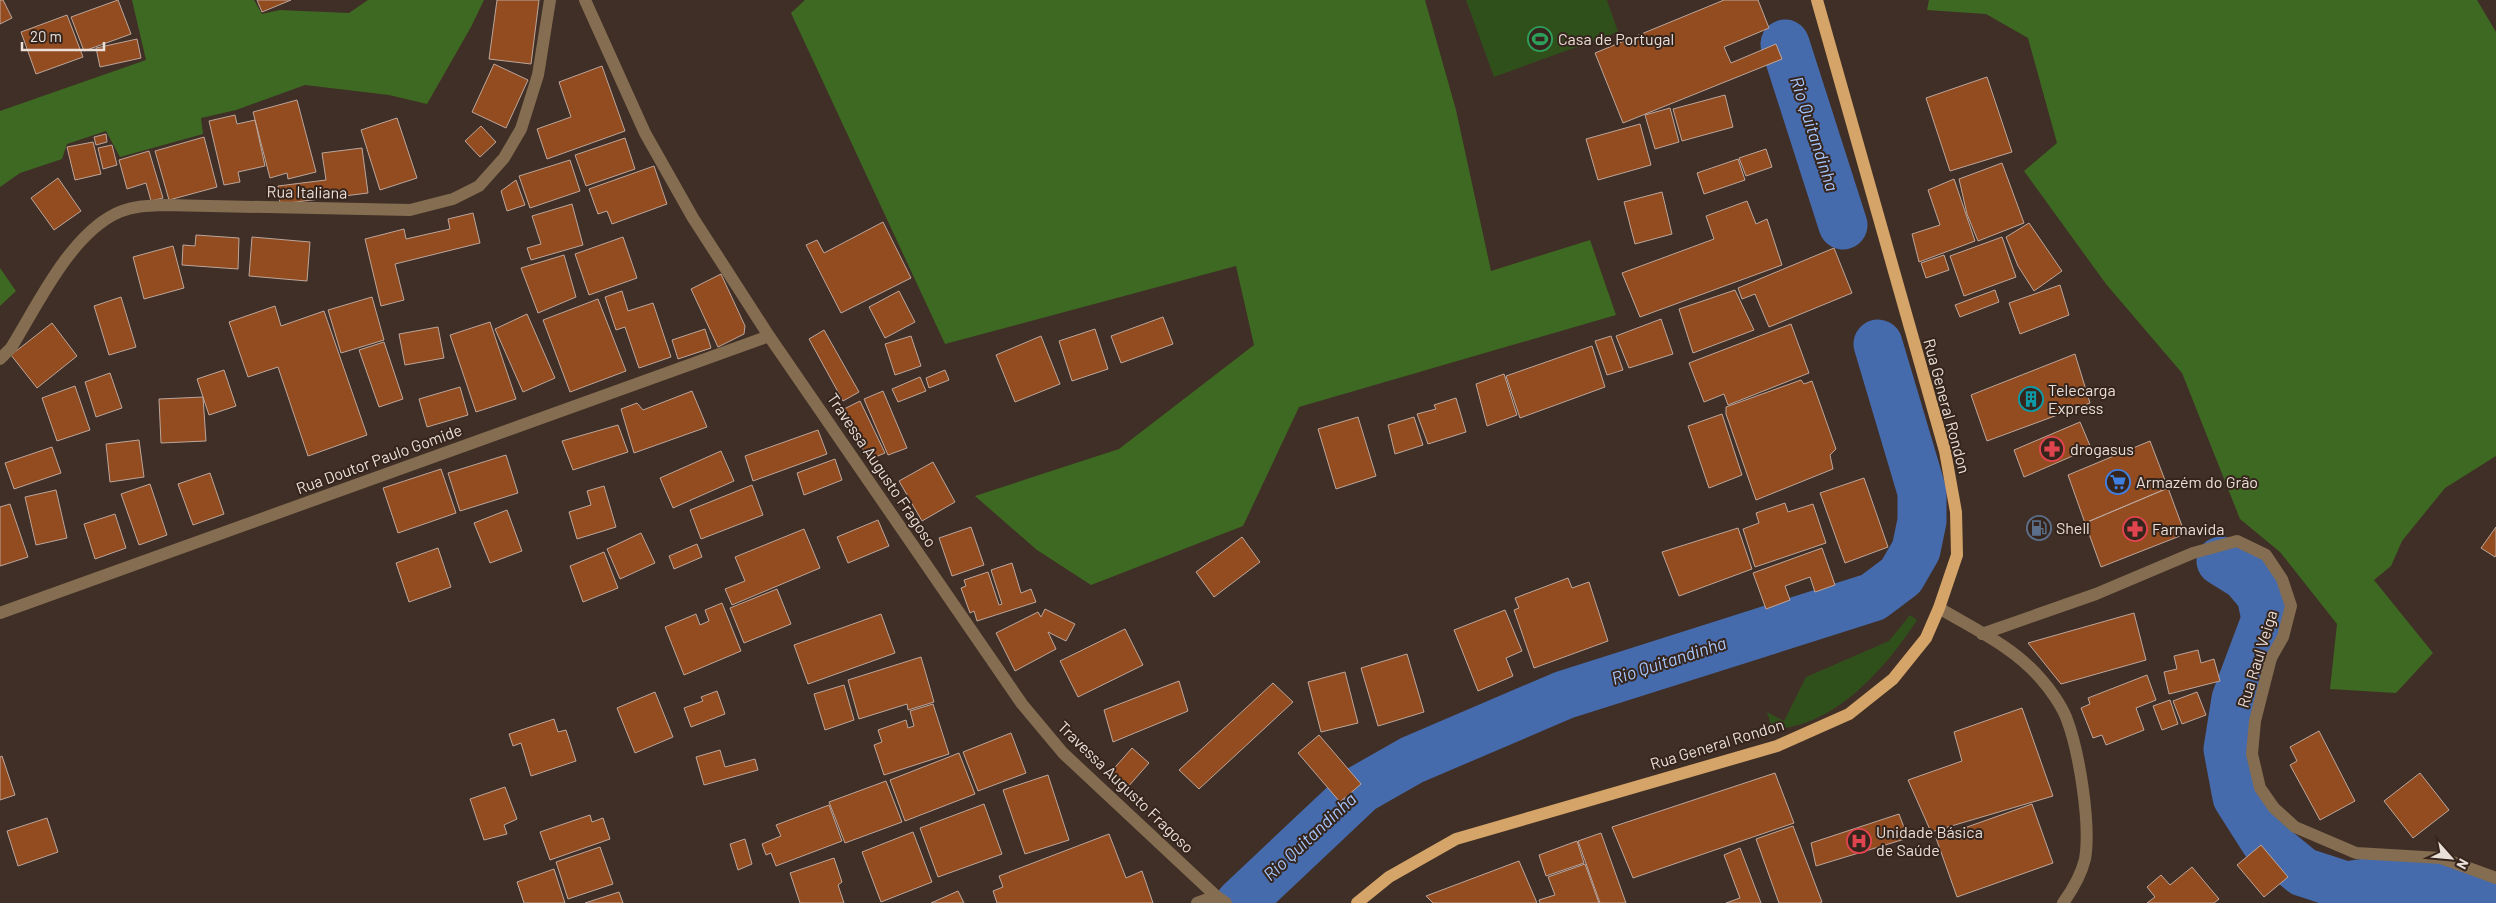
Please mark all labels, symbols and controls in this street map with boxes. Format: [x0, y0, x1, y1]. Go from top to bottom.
scale bar [22, 20, 105, 52]
sports icon: Casa de Portugal [1527, 26, 1553, 52]
text: 20 m [30, 27, 62, 45]
place label: Casa de Portugal [1558, 29, 1674, 48]
water label: Rio Quitandinha [1786, 73, 1844, 194]
street label: Rua Italiana [267, 181, 347, 202]
street label: Rua General Rondon [1920, 336, 1975, 475]
place label: Telecarga Express [2048, 380, 2116, 417]
building icon: Telecarga Express [2018, 386, 2044, 412]
street label: Travessa Augusto Fragoso [824, 389, 941, 550]
street label: Rua Doutor Paulo Gomide [293, 420, 464, 497]
pharmacy icon: drogasus [2039, 436, 2065, 462]
place label: drogasus [2070, 439, 2134, 458]
supermarket icon: Armazém do Grão [2105, 469, 2131, 495]
place label: Armazém do Grão [2136, 472, 2258, 491]
fuel station icon: Shell [2026, 515, 2052, 541]
pharmacy icon: Farmavida [2122, 516, 2148, 542]
place label: Shell [2056, 518, 2090, 537]
place label: Farmavida [2152, 519, 2224, 538]
street label: Rua Raul Veiga [2233, 608, 2280, 710]
water label: Rio Quitandinha [1608, 631, 1729, 689]
street label: Rua General Rondon [1648, 714, 1786, 773]
street label: Travessa Augusto Fragoso [1054, 717, 1198, 857]
water label: Rio Quitandinha [1258, 787, 1360, 885]
place label: Unidade Básica de Saúde [1876, 822, 1983, 859]
hospital icon: Unidade Básica de Saúde [1846, 828, 1872, 854]
north arrow [2426, 833, 2476, 883]
text: N [2453, 856, 2473, 872]

